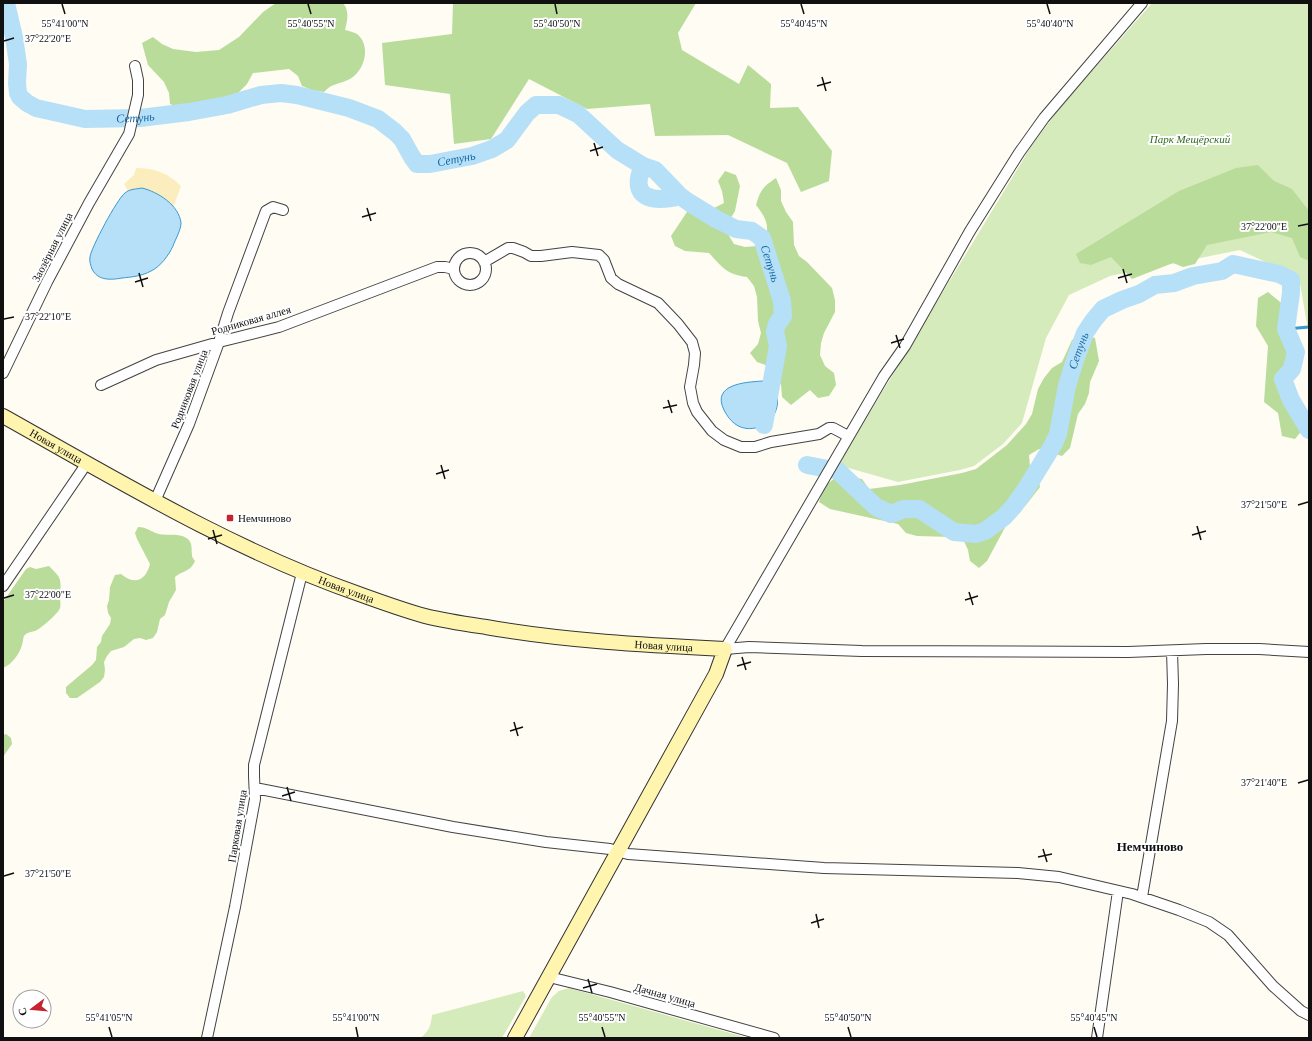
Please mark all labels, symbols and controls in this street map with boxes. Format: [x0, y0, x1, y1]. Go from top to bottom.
text: 55°41'00"N [41, 18, 89, 29]
text: 55°40'55"N [287, 18, 335, 29]
text: 55°40'50"N [533, 18, 581, 29]
text: 55°40'45"N [780, 18, 828, 29]
text: 55°40'40"N [1026, 18, 1074, 29]
text: 37°22'20"E [25, 33, 71, 44]
water label: Сетунь [116, 109, 156, 125]
park label: Парк Мещёрский [1149, 133, 1231, 145]
water label: Сетунь [436, 148, 478, 169]
street label: Заозёрная улица [29, 210, 75, 284]
text: 37°22'00"E [1241, 221, 1287, 232]
water label: Сетунь [758, 243, 783, 285]
street label: Родниковая аллея [210, 303, 292, 337]
text: 37°22'10"E [25, 311, 71, 322]
water label: Сетунь [1066, 330, 1092, 371]
street label: Родниковая улица [168, 348, 210, 430]
street label: Новая улица [28, 426, 85, 466]
text: 37°21'50"E [1241, 499, 1287, 510]
place label: Немчиново [238, 512, 292, 524]
marker: Немчиново [225, 513, 235, 523]
street label: Новая улица [317, 573, 376, 605]
text: 37°22'00"E [25, 589, 71, 600]
street label: Новая улица [634, 638, 693, 653]
text: 37°21'40"E [1241, 777, 1287, 788]
street label: Парковая улица [225, 789, 249, 863]
district label: Немчиново [1117, 839, 1183, 854]
text: 37°21'50"E [25, 868, 71, 879]
street label: Дачная улица [633, 981, 697, 1010]
north arrow [12, 989, 52, 1029]
text: С [16, 1006, 29, 1017]
text: 55°41'05"N [85, 1012, 133, 1023]
text: 55°41'00"N [332, 1012, 380, 1023]
text: 55°40'55"N [578, 1012, 626, 1023]
text: 55°40'50"N [824, 1012, 872, 1023]
text: 55°40'45"N [1070, 1012, 1118, 1023]

